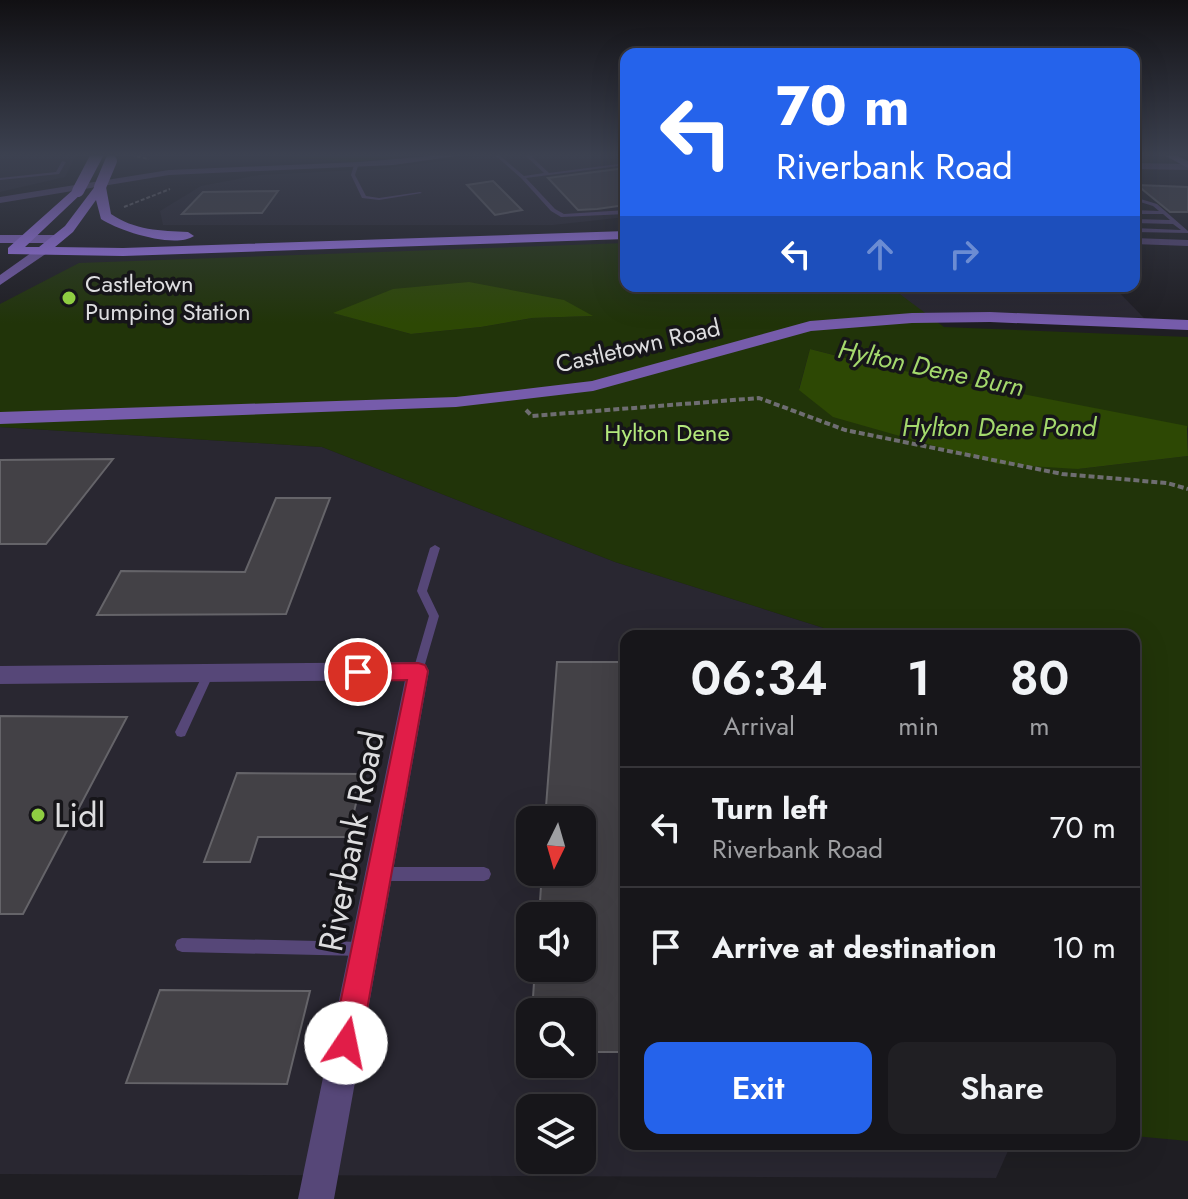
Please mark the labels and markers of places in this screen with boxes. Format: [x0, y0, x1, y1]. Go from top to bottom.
place label: Castletown Pumping Station [85, 266, 251, 329]
marker: Castletown Pumping Station [60, 289, 78, 307]
pin [324, 638, 392, 706]
place label: Lidl [54, 791, 105, 840]
marker: Lidl [29, 806, 47, 824]

